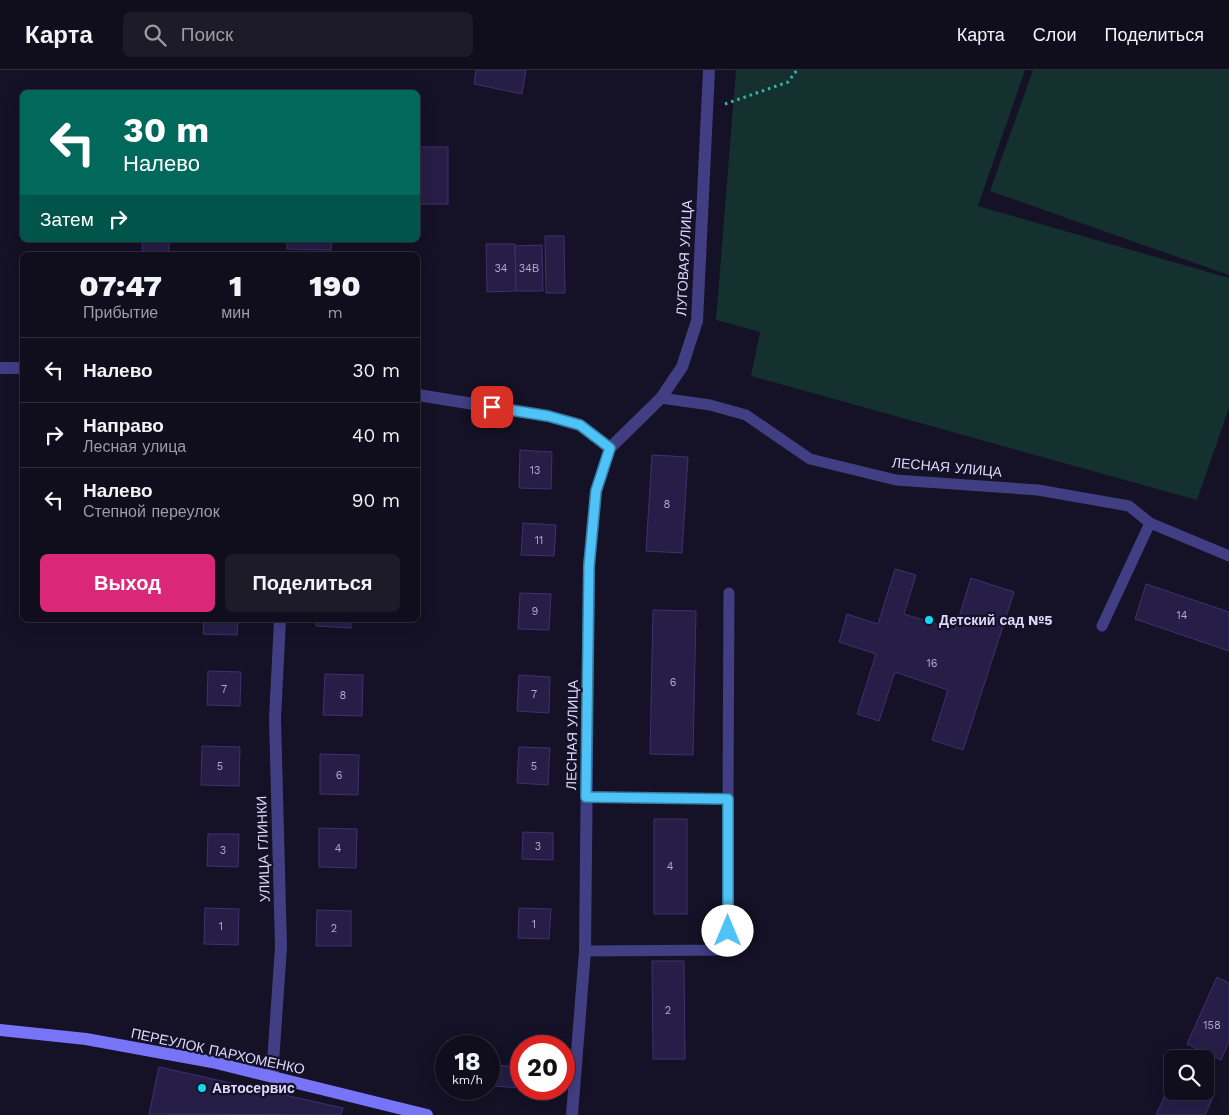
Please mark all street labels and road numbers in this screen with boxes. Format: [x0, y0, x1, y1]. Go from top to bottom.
street label: ЛУГОВАЯ УЛИЦА [673, 199, 695, 316]
street label: ЛЕСНАЯ УЛИЦА [891, 454, 1003, 480]
street label: ЛЕСНАЯ УЛИЦА [563, 679, 581, 790]
street label: УЛИЦА ГЛИНКИ [253, 795, 273, 903]
street label: ПЕРЕУЛОК ПАРХОМЕНКО [130, 1025, 307, 1077]

